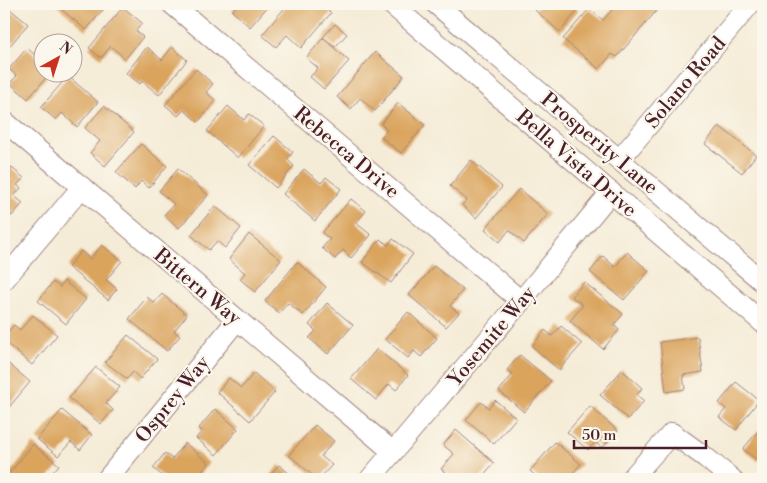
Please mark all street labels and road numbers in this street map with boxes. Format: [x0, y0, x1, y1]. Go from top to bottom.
street label: Solano Road [640, 31, 732, 134]
street label: Prosperity Lane [535, 88, 663, 200]
street label: Rebecca Drive [288, 102, 404, 205]
street label: Bella Vista Drive [510, 104, 641, 223]
street label: Bittern Way [148, 243, 246, 331]
street label: Yosemite Way [442, 281, 542, 393]
street label: Osprey Way [130, 351, 216, 449]

